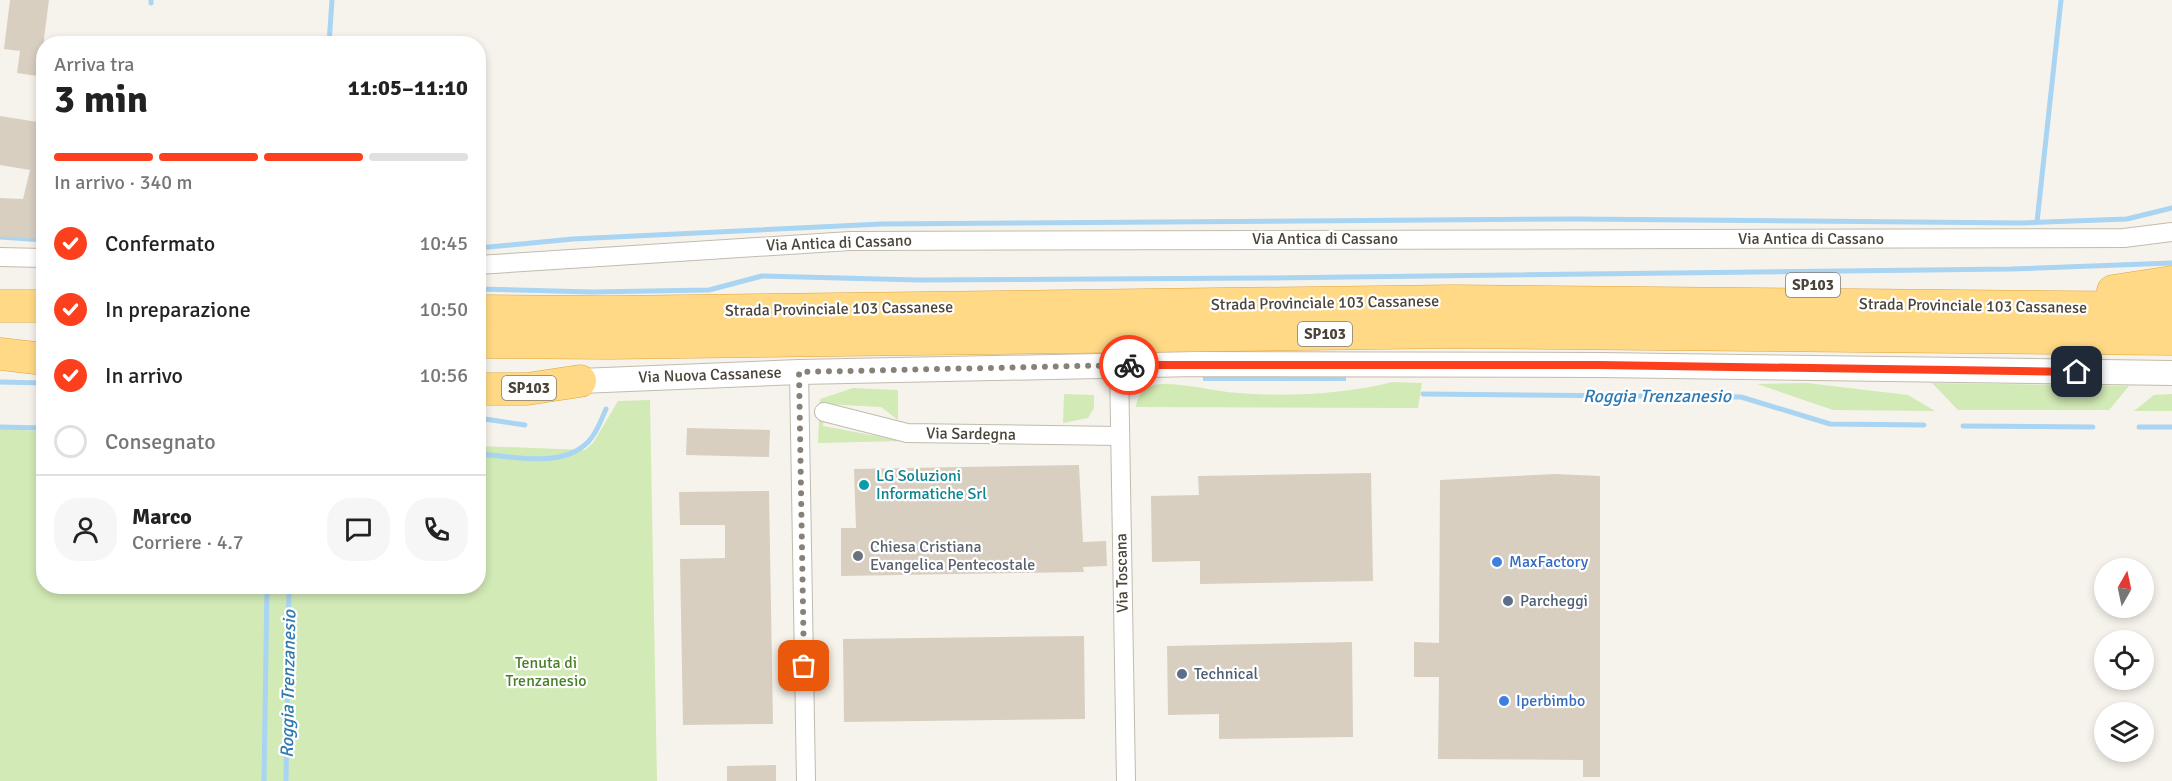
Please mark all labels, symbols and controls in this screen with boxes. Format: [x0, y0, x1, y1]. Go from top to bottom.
text: Arriva tra [54, 52, 134, 77]
text: 11:05–11:10 [348, 74, 468, 101]
text: 3 min [54, 75, 148, 123]
text: In arrivo · 340 m [54, 170, 192, 195]
icon: check [54, 227, 87, 260]
street label: Via Antica di Cassano [1252, 229, 1398, 249]
street label: Via Antica di Cassano [1738, 229, 1884, 249]
text: Confermato [105, 230, 215, 257]
street label: Via Antica di Cassano [766, 230, 912, 256]
text: 10:45 [419, 231, 468, 256]
road number: SP103 [1786, 273, 1840, 297]
street label: Strada Provinciale 103 Cassanese [1211, 291, 1439, 315]
icon: check [54, 293, 87, 326]
street label: Strada Provinciale 103 Cassanese [1859, 294, 2087, 318]
text: In preparazione [105, 296, 251, 323]
text: 10:50 [419, 297, 468, 322]
street label: Strada Provinciale 103 Cassanese [725, 297, 953, 321]
road number: SP103 [1298, 322, 1352, 346]
courier [1099, 335, 1159, 395]
pin [2051, 346, 2102, 397]
icon: bike [1113, 349, 1146, 382]
icon: home [2060, 355, 2093, 388]
icon: check [54, 359, 87, 392]
text: In arrivo [105, 362, 183, 389]
text: 10:56 [419, 363, 468, 388]
street label: Via Nuova Cassanese [638, 363, 782, 387]
road number: SP103 [502, 376, 556, 400]
water label: Roggia Trenzanesio [1583, 385, 1733, 407]
street label: Via Sardegna [926, 423, 1016, 445]
text: Consegnato [105, 428, 216, 455]
place label: LG Soluzioni Informatiche Srl [876, 466, 987, 504]
marker: LG Soluzioni Informatiche Srl [857, 478, 871, 492]
button: person [54, 498, 117, 561]
button: chat [327, 498, 390, 561]
button: phone [405, 498, 468, 561]
text: Marco [132, 503, 192, 530]
text: Corriere · 4.7 [132, 530, 244, 555]
street label: Via Toscana [1111, 533, 1133, 613]
place label: Chiesa Cristiana Evangelica Pentecostale [870, 537, 1035, 575]
marker: Chiesa Cristiana Evangelica Pentecostale [851, 549, 865, 563]
place label: MaxFactory [1509, 552, 1589, 572]
marker: MaxFactory [1490, 555, 1504, 569]
north arrow [2094, 558, 2154, 618]
map controls [2094, 558, 2154, 762]
place label: Parcheggi [1520, 591, 1588, 611]
marker: Parcheggi [1501, 594, 1515, 608]
water label: Roggia Trenzanesio [276, 608, 300, 758]
button: locate [2094, 630, 2154, 690]
pin [778, 640, 829, 691]
icon: bag [787, 649, 820, 682]
park label: Tenuta di Trenzanesio [505, 653, 587, 691]
place label: Technical [1194, 664, 1259, 684]
marker: Technical [1175, 667, 1189, 681]
place label: Iperbimbo [1516, 691, 1585, 711]
marker: Iperbimbo [1497, 694, 1511, 708]
button: layers [2094, 702, 2154, 762]

